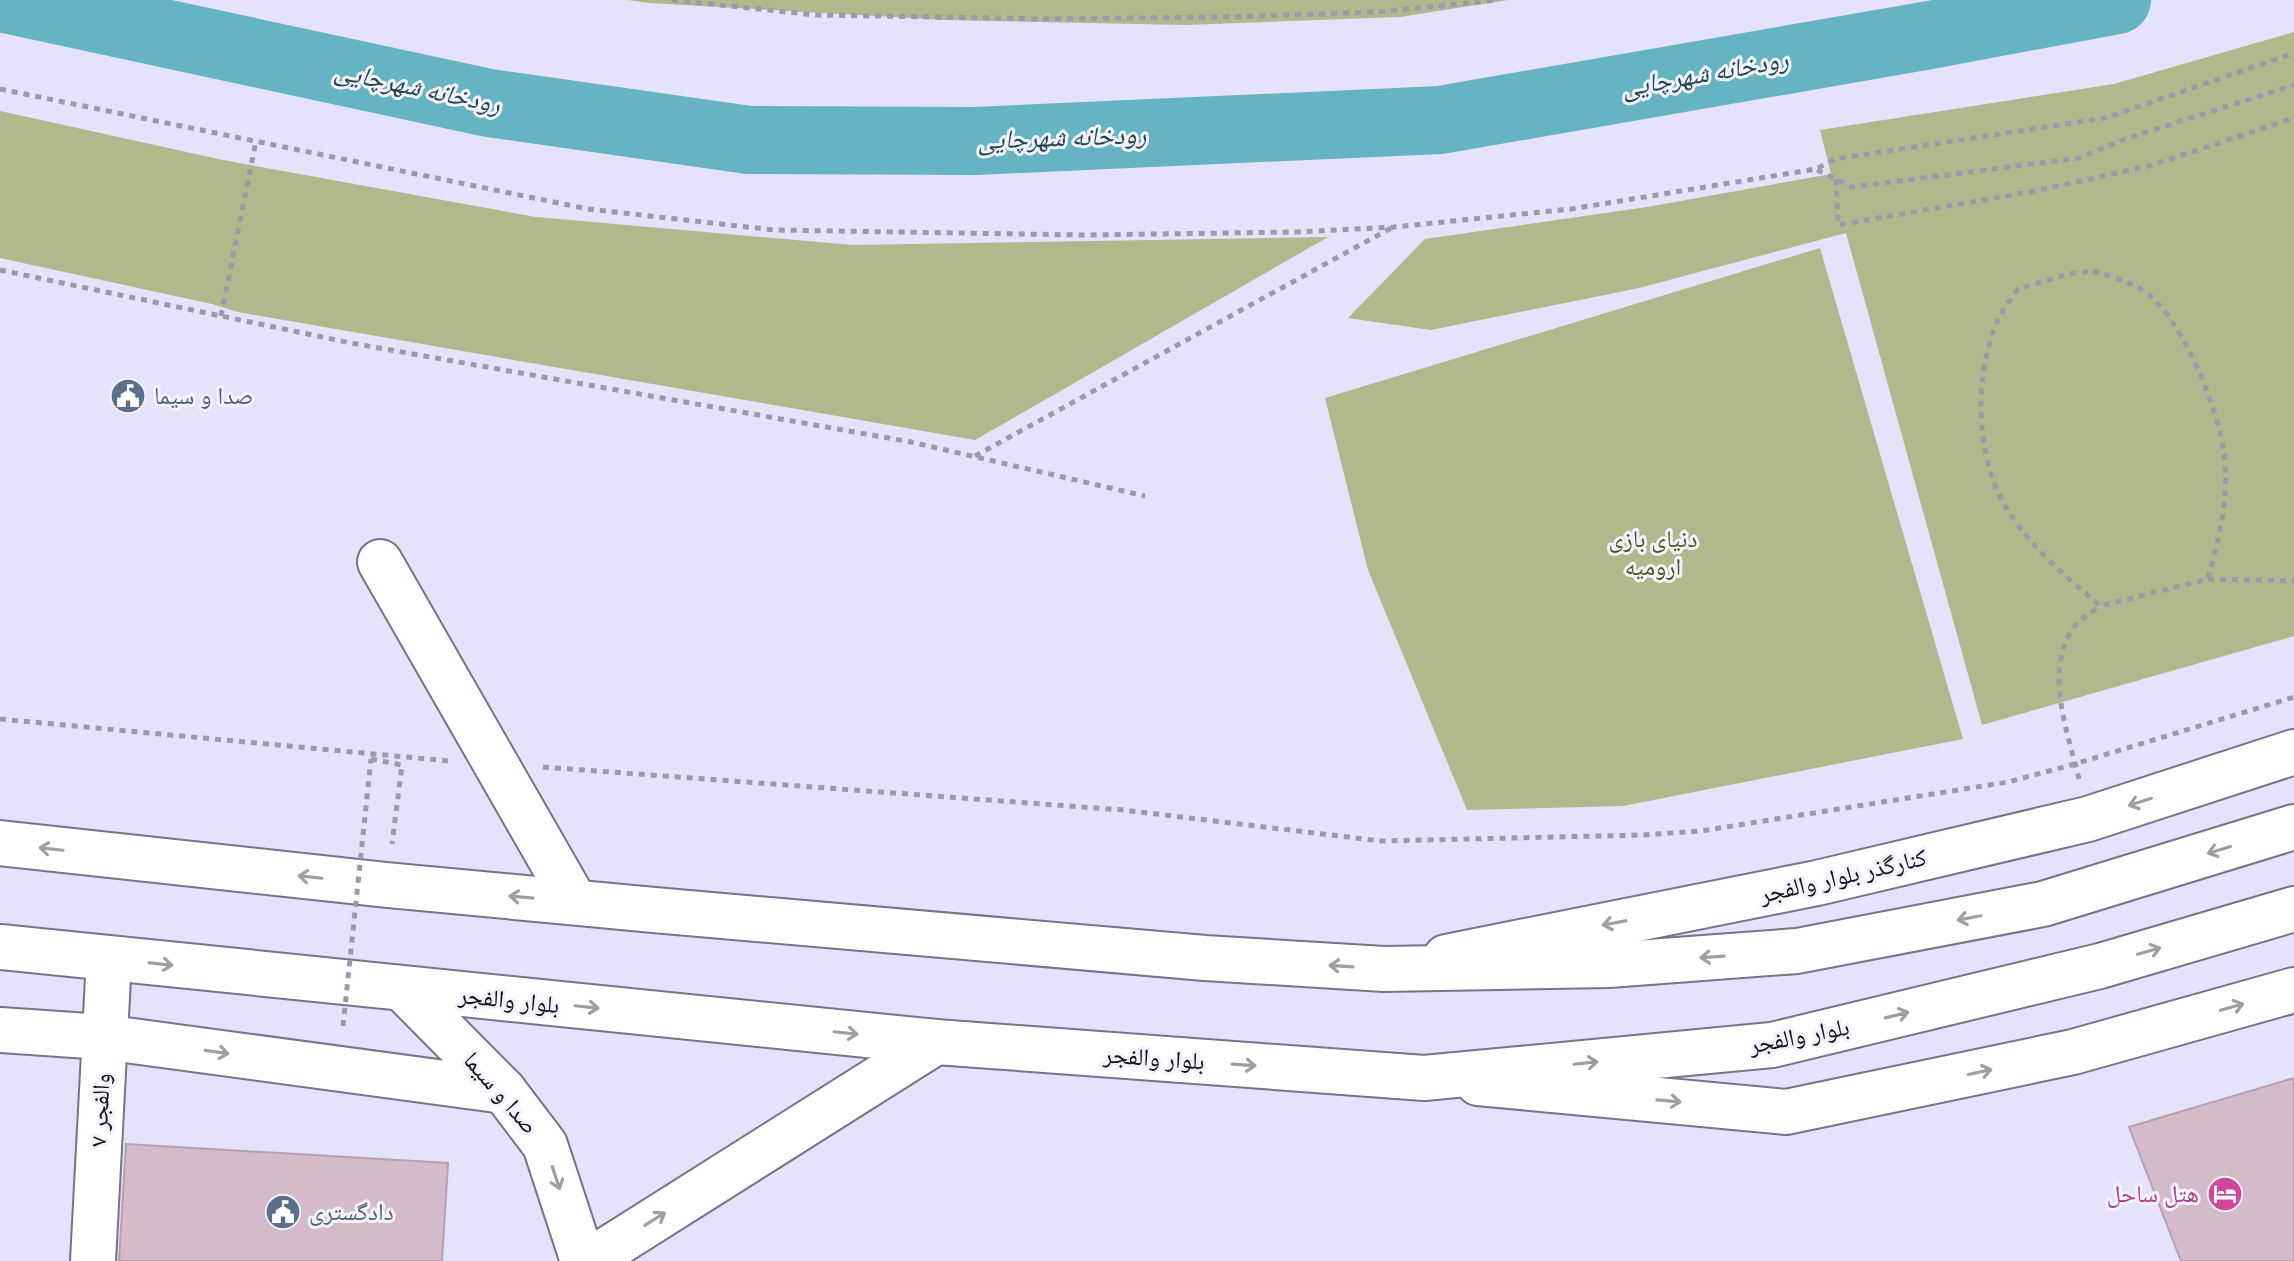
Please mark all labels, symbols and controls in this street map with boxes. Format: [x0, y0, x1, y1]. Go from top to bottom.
water label: رودخانه شهرچایی [1619, 43, 1791, 103]
water label: رودخانه شهرچایی [332, 54, 504, 120]
water label: رودخانه شهرچایی [977, 118, 1147, 156]
public building icon: صدا و سیما [109, 377, 147, 415]
place label: صدا و سیما [154, 381, 253, 410]
park label: دنیای بازی ارومیه [1609, 524, 1697, 581]
one-way arrow [2128, 796, 2153, 810]
one-way arrow [38, 841, 65, 856]
street label: کنارگذر بلوار والفجر [1756, 842, 1929, 909]
one-way arrow [2207, 843, 2233, 858]
one-way arrow [297, 869, 324, 884]
one-way arrow [508, 890, 535, 905]
one-way arrow [1957, 912, 1982, 927]
one-way arrow [1602, 917, 1627, 932]
one-way arrow [2136, 943, 2162, 958]
one-way arrow [1699, 950, 1726, 965]
one-way arrow [147, 957, 174, 972]
one-way arrow [1328, 958, 1355, 973]
street label: بلوار والفجر [456, 980, 561, 1019]
one-way arrow [2219, 999, 2245, 1014]
one-way arrow [573, 1000, 600, 1015]
one-way arrow [1884, 1006, 1910, 1021]
street label: بلوار والفجر [1745, 1012, 1852, 1060]
one-way arrow [832, 1025, 859, 1040]
street label: بلوار والفجر [1101, 1039, 1206, 1076]
one-way arrow [204, 1045, 229, 1060]
street label: صدا و سیما [458, 1046, 545, 1140]
one-way arrow [1572, 1055, 1599, 1070]
one-way arrow [1230, 1058, 1257, 1073]
one-way arrow [1967, 1064, 1993, 1079]
street label: والفجر ۷ [83, 1072, 116, 1148]
one-way arrow [1655, 1094, 1682, 1109]
one-way arrow [549, 1165, 564, 1191]
hotel icon: هتل ساحل [2206, 1175, 2244, 1213]
place label: هتل ساحل [2107, 1179, 2199, 1208]
public building icon: دادگستری [264, 1193, 302, 1231]
place label: دادگستری [309, 1197, 394, 1226]
one-way arrow [643, 1211, 665, 1228]

